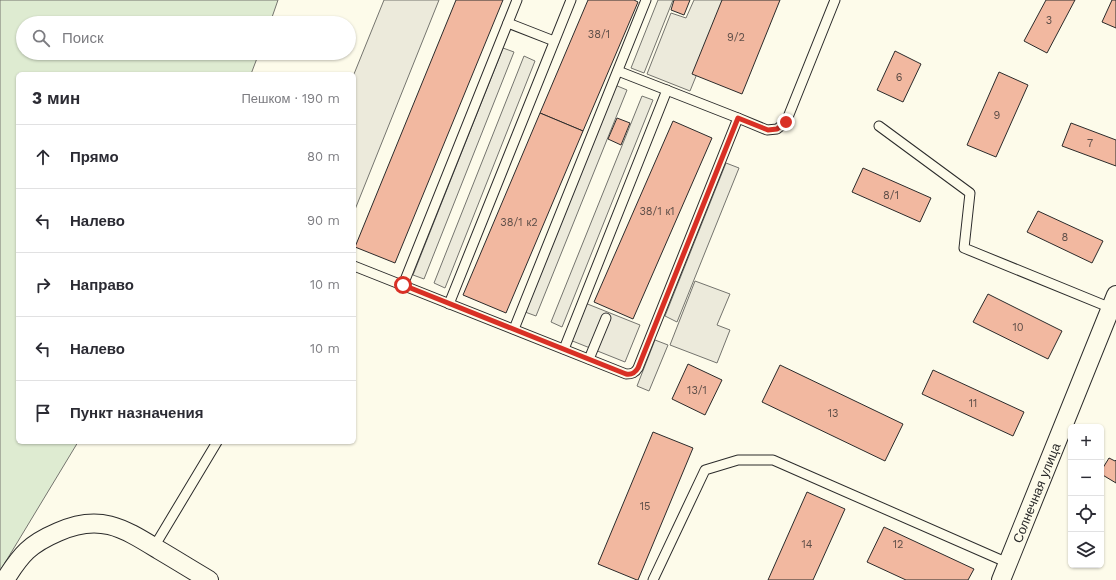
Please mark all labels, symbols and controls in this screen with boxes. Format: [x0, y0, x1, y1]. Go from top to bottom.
house number: 3 [1046, 14, 1052, 27]
search box [16, 16, 356, 60]
icon: search [30, 27, 52, 49]
house number: 38/1 [588, 28, 610, 41]
text: Поиск [62, 29, 104, 47]
house number: 9/2 [727, 31, 745, 44]
house number: 6 [896, 71, 903, 84]
text: 3 мин [32, 88, 80, 108]
text: Пешком · 190 m [241, 91, 340, 106]
house number: 9 [994, 109, 1001, 122]
route end [777, 113, 795, 131]
house number: 7 [1087, 137, 1093, 150]
icon: ahead [32, 146, 54, 168]
text: Прямо [70, 148, 119, 166]
text: 80 m [307, 149, 340, 164]
house number: 8/1 [883, 189, 899, 202]
house number: 38/1 к1 [639, 205, 675, 218]
icon: left [32, 210, 54, 232]
text: Налево [70, 212, 125, 230]
text: 90 m [307, 213, 340, 228]
house number: 38/1 к2 [500, 216, 538, 229]
house number: 8 [1062, 231, 1069, 244]
icon: right [32, 274, 54, 296]
text: Направо [70, 276, 134, 294]
route start [394, 276, 412, 294]
text: 10 m [310, 277, 340, 292]
house number: 10 [1012, 321, 1024, 334]
icon: left [32, 338, 54, 360]
text: Налево [70, 340, 125, 358]
text: 10 m [310, 341, 340, 356]
house number: 13/1 [687, 384, 707, 397]
house number: 11 [969, 397, 977, 410]
icon: arrive [32, 402, 54, 424]
text: Пункт назначения [70, 404, 203, 422]
house number: 13 [828, 407, 838, 420]
map controls [1068, 424, 1104, 568]
button: + [1068, 424, 1104, 460]
street label: Солнечная улица [1010, 440, 1064, 545]
button: − [1068, 460, 1104, 496]
button: locate [1068, 496, 1104, 532]
house number: 15 [640, 500, 650, 513]
button: layers [1068, 532, 1104, 568]
house number: 14 [801, 538, 813, 551]
house number: 12 [893, 538, 903, 551]

